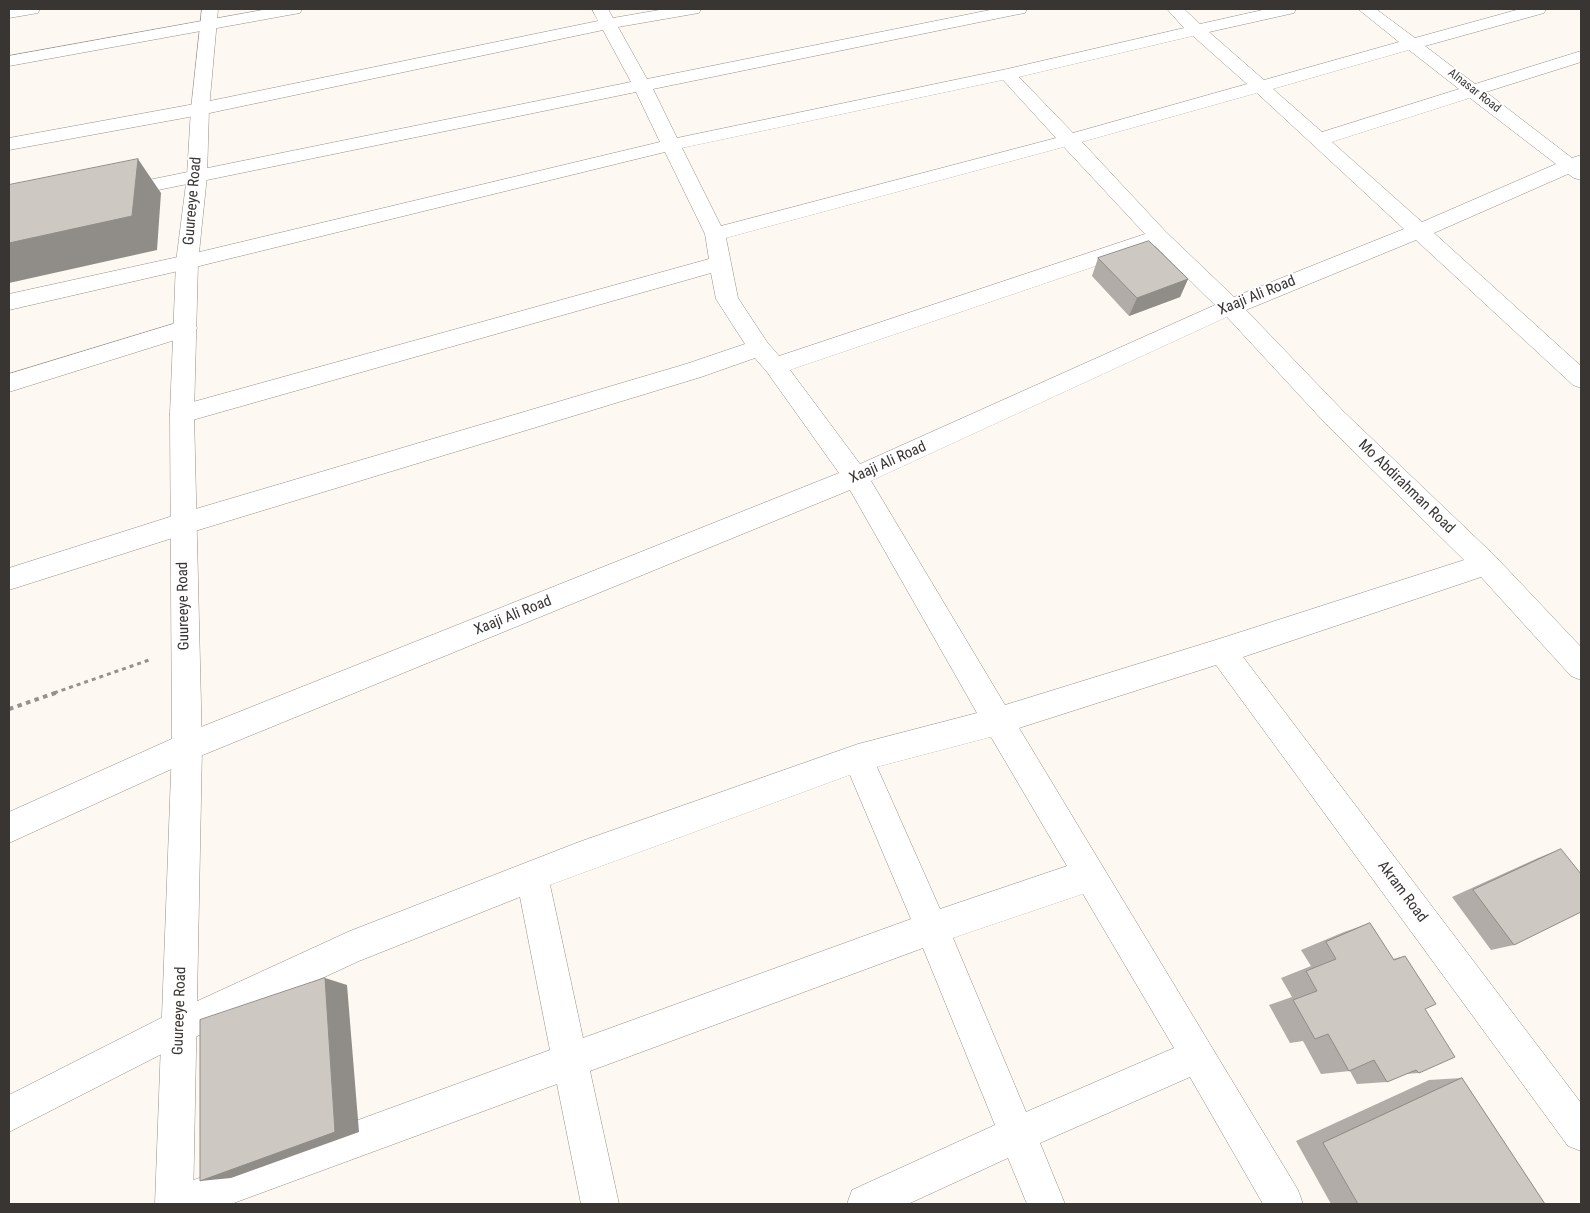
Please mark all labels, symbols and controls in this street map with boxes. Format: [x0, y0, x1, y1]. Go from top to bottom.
street label: Alnasar Road [1445, 66, 1503, 116]
street label: Guureeye Road [180, 156, 206, 246]
street label: Xaaji Ali Road [1216, 272, 1298, 320]
street label: Mo Abdirahman Road [1354, 436, 1458, 538]
street label: Xaaji Ali Road [847, 438, 929, 488]
street label: Guureeye Road [174, 562, 194, 650]
street label: Xaaji Ali Road [472, 592, 554, 640]
street label: Akram Road [1373, 858, 1431, 926]
street label: Guureeye Road [169, 966, 191, 1056]

